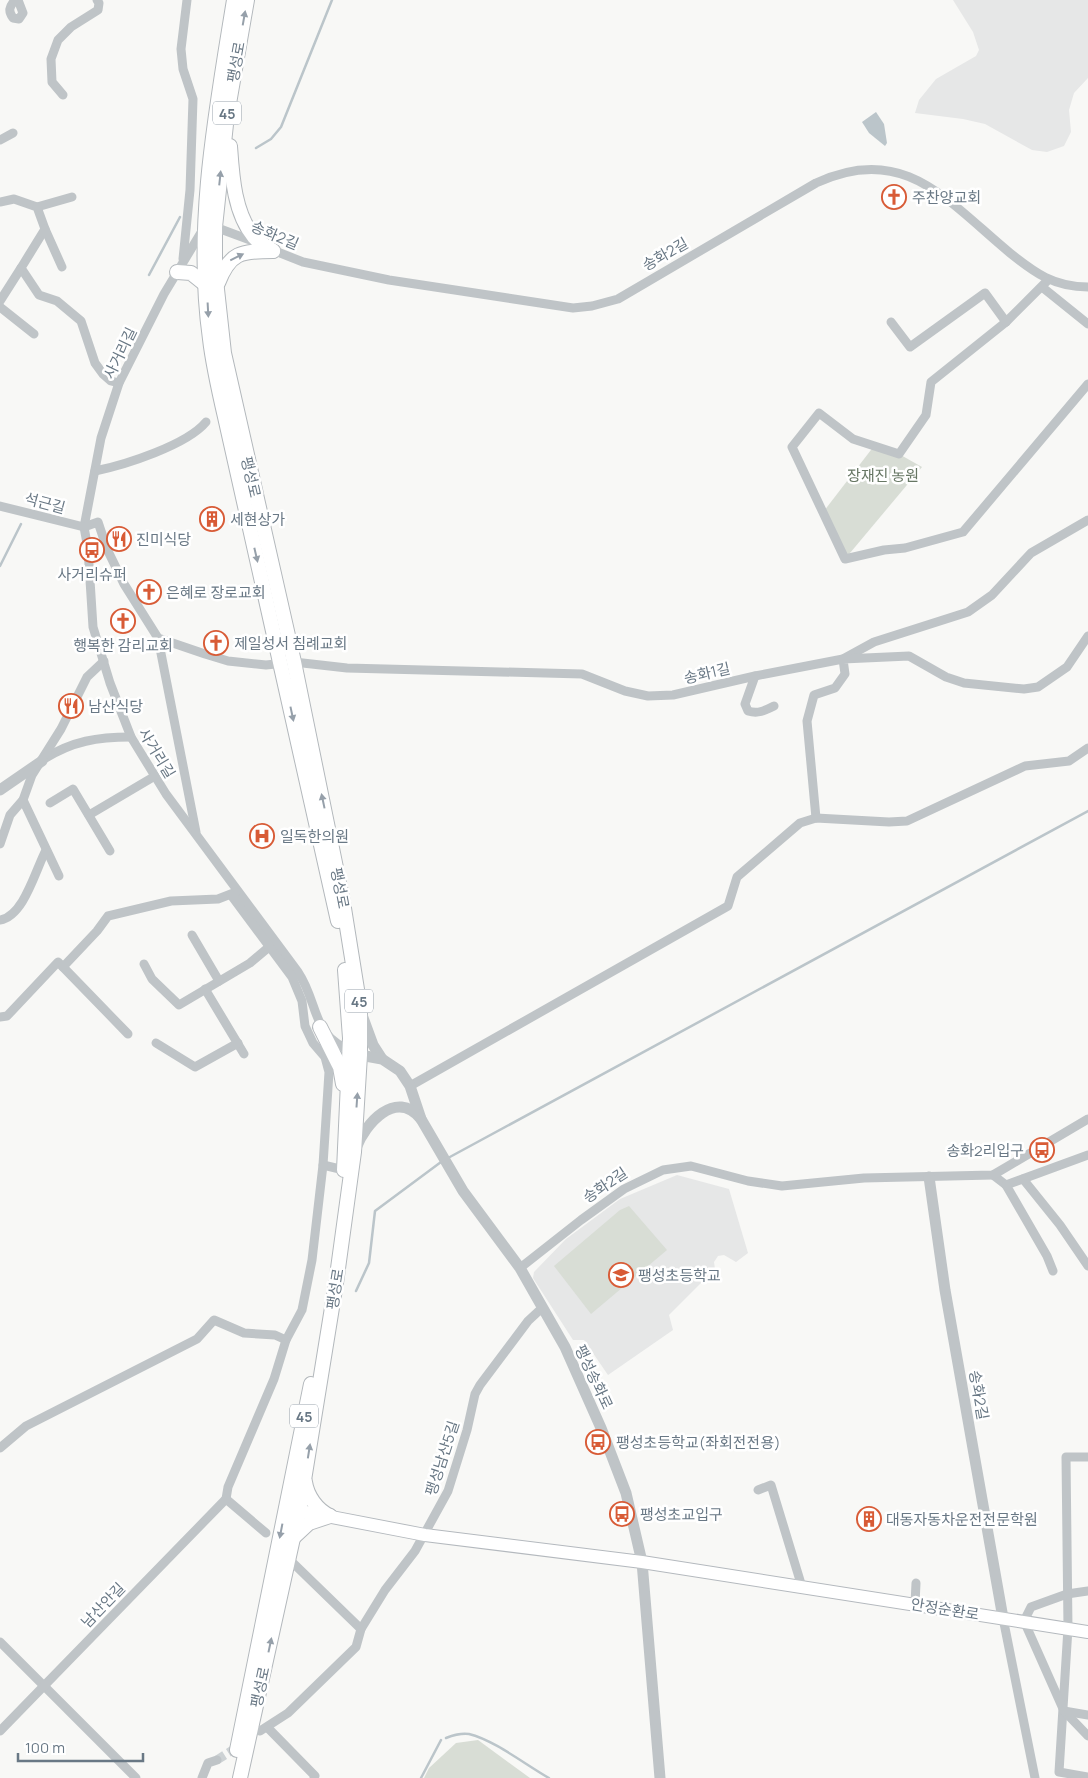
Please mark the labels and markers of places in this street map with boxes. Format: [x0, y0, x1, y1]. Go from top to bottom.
church icon: 주찬양교회 [881, 184, 907, 210]
place label: 주찬양교회 [912, 187, 981, 208]
building icon: 세현상가 [199, 506, 225, 532]
place label: 세현상가 [230, 509, 285, 530]
restaurant icon: 진미식당 [106, 526, 132, 552]
place label: 진미식당 [136, 529, 191, 550]
bus stop icon: 사거리슈퍼 [79, 537, 105, 563]
place label: 사거리슈퍼 [57, 564, 127, 585]
church icon: 은혜로 장로교회 [136, 579, 162, 605]
place label: 은혜로 장로교회 [166, 582, 266, 603]
church icon: 행복한 감리교회 [110, 608, 136, 634]
church icon: 제일성서 침례교회 [203, 630, 229, 656]
place label: 제일성서 침례교회 [234, 633, 347, 654]
place label: 행복한 감리교회 [73, 635, 173, 656]
restaurant icon: 남산식당 [58, 693, 84, 719]
place label: 남산식당 [88, 696, 143, 717]
hospital icon: 일독한의원 [249, 823, 275, 849]
place label: 일독한의원 [280, 826, 349, 847]
bus stop icon: 송화2리입구 [1029, 1137, 1055, 1163]
place label: 송화2리입구 [946, 1140, 1024, 1161]
school or university icon: 팽성초등학교 [608, 1262, 634, 1288]
place label: 팽성초등학교 [638, 1265, 721, 1286]
bus stop icon: 팽성초등학교(좌회전전용) [585, 1429, 611, 1455]
place label: 팽성초등학교(좌회전전용) [616, 1432, 781, 1453]
bus stop icon: 팽성초교입구 [609, 1501, 635, 1527]
place label: 팽성초교입구 [640, 1504, 723, 1525]
building icon: 대동자동차운전전문학원 [856, 1506, 882, 1532]
place label: 대동자동차운전전문학원 [886, 1509, 1038, 1530]

